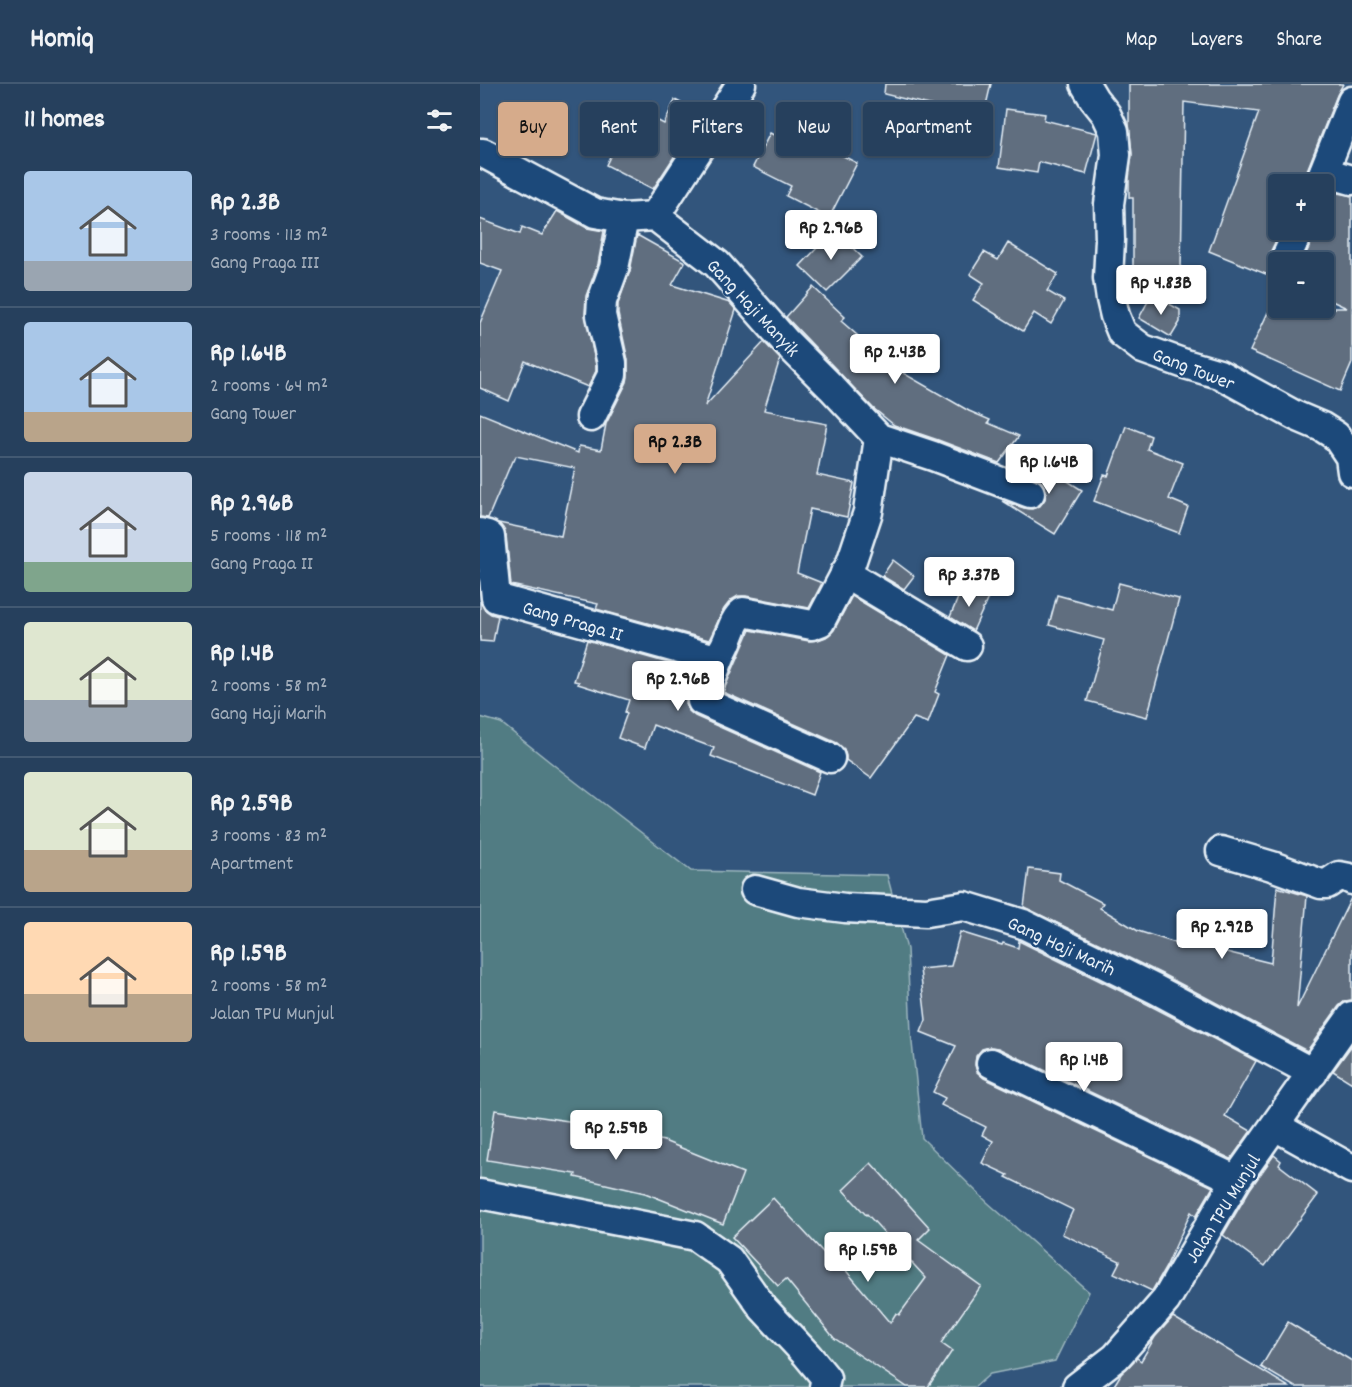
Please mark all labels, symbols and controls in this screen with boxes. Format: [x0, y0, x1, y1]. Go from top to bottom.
text: Homiq [30, 21, 94, 61]
text: Map [1126, 26, 1157, 56]
text: Layers [1190, 26, 1243, 56]
text: Share [1276, 26, 1322, 56]
text: 11 homes [24, 102, 105, 139]
chip: Buy [498, 102, 568, 156]
chip: Rent [580, 102, 658, 156]
chip: Filters [670, 102, 764, 156]
chip: New [776, 102, 851, 156]
chip: Apartment [863, 102, 993, 156]
icon: filters [423, 104, 456, 137]
map controls [1268, 174, 1334, 318]
button: + [1268, 174, 1334, 240]
text: Rp 2.3B [210, 185, 280, 222]
icon: home [72, 195, 144, 267]
pin: Rp 2.96B [769, 210, 893, 261]
text: Rp 2.96B [799, 215, 863, 243]
text: 3 rooms · 113 m² [210, 222, 328, 250]
text: Gang Praga III [210, 250, 319, 278]
button: − [1268, 252, 1334, 318]
street label: Gang Haji Manyik [699, 254, 805, 364]
pin: Rp 4.83B [1099, 265, 1223, 316]
text: Rp 4.83B [1130, 270, 1192, 298]
pin: Rp 2.43B [833, 334, 957, 385]
text: Rp 1.64B [210, 336, 286, 373]
text: Rp 2.43B [864, 339, 926, 367]
street label: Gang Tower [1148, 342, 1239, 400]
icon: home [72, 346, 144, 418]
text: 2 rooms · 64 m² [210, 373, 328, 401]
text: Gang Tower [210, 401, 296, 429]
pin: Rp 2.3B [620, 424, 730, 475]
text: Rp 2.3B [648, 429, 702, 457]
pin: Rp 1.64B [987, 444, 1111, 495]
text: Rp 1.64B [1020, 449, 1078, 477]
text: Rp 2.96B [210, 486, 293, 523]
icon: home [72, 496, 144, 568]
text: 5 rooms · 118 m² [210, 523, 327, 551]
text: Gang Praga II [210, 551, 313, 579]
pin: Rp 3.37B [907, 557, 1031, 608]
text: Rp 3.37B [938, 562, 1000, 590]
street label: Gang Praga II [519, 595, 626, 651]
text: Rp 1.4B [210, 636, 274, 673]
icon: home [72, 646, 144, 718]
pin: Rp 2.96B [616, 661, 740, 712]
text: Rp 2.96B [646, 666, 710, 694]
text: 2 rooms · 58 m² [210, 673, 327, 701]
text: Gang Haji Marih [210, 701, 327, 729]
text: Rp 2.59B [210, 786, 293, 823]
icon: home [72, 796, 144, 868]
text: 3 rooms · 83 m² [210, 823, 327, 851]
text: Apartment [210, 851, 293, 879]
pin: Rp 2.92B [1160, 909, 1284, 960]
street label: Gang Haji Marih [1002, 910, 1119, 985]
text: Rp 2.92B [1191, 914, 1253, 942]
text: Rp 1.59B [210, 936, 287, 973]
icon: home [72, 946, 144, 1018]
text: 2 rooms · 58 m² [210, 973, 327, 1001]
text: Jalan TPU Munjul [210, 1001, 334, 1029]
pin: Rp 1.4B [1029, 1042, 1139, 1093]
text: Rp 1.4B [1059, 1047, 1109, 1075]
pin: Rp 2.59B [554, 1110, 678, 1161]
text: Rp 2.59B [584, 1115, 648, 1143]
street label: Jalan TPU Munjul [1180, 1149, 1269, 1270]
pin: Rp 1.59B [806, 1232, 930, 1283]
text: Rp 1.59B [838, 1237, 898, 1265]

